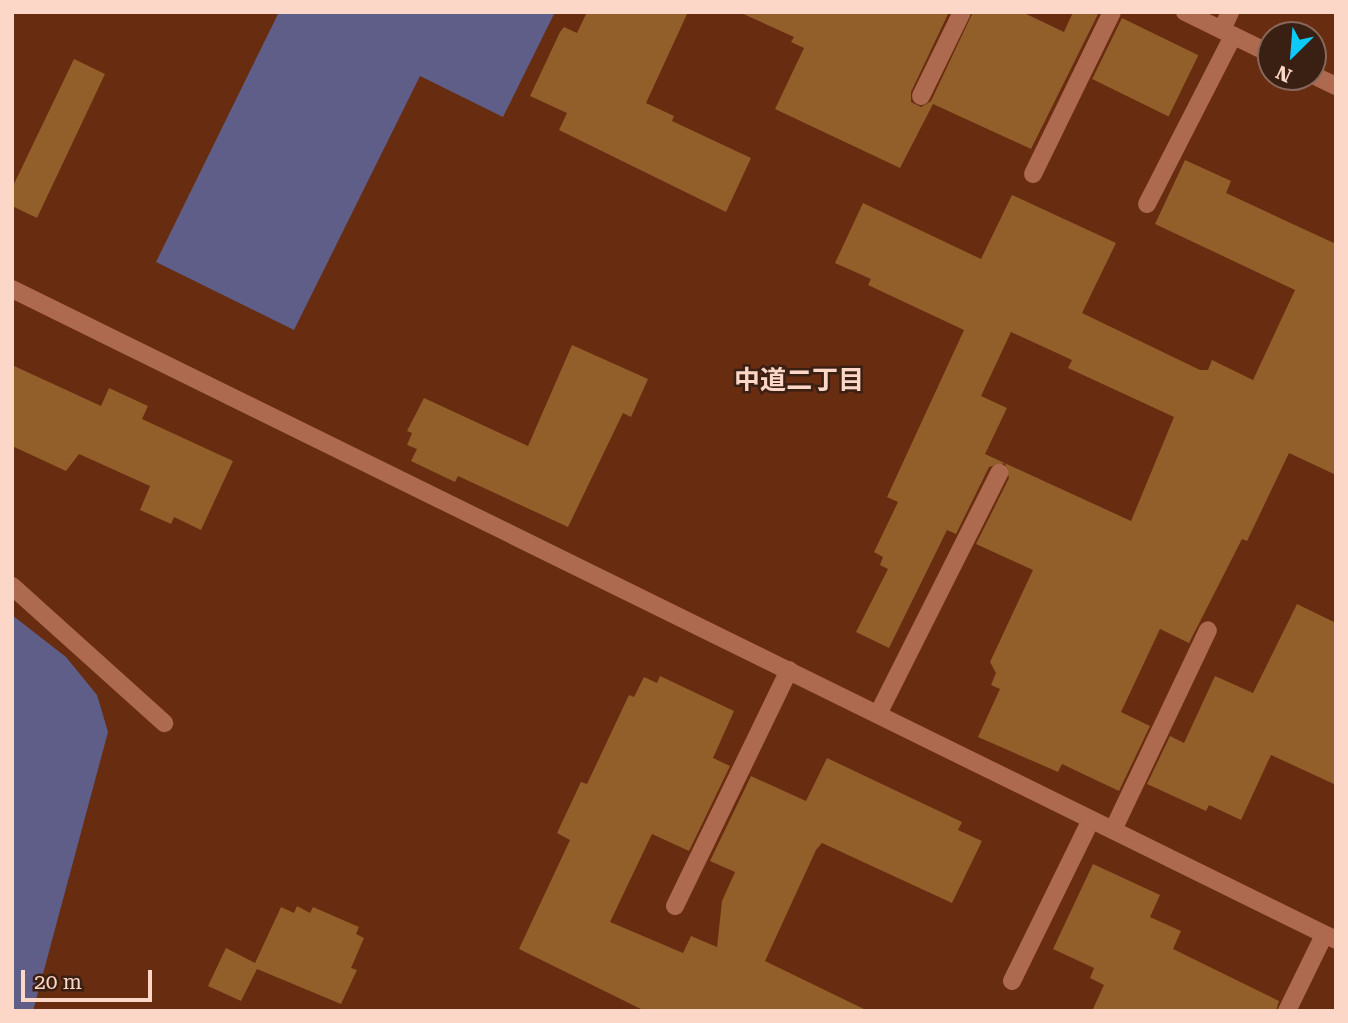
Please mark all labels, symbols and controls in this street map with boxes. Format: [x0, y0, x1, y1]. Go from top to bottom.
north arrow [1257, 21, 1327, 91]
text: N [1272, 60, 1295, 87]
district label: 中道二丁目 [734, 365, 864, 397]
scale bar [24, 956, 156, 1000]
text: 20 m [34, 970, 82, 994]

